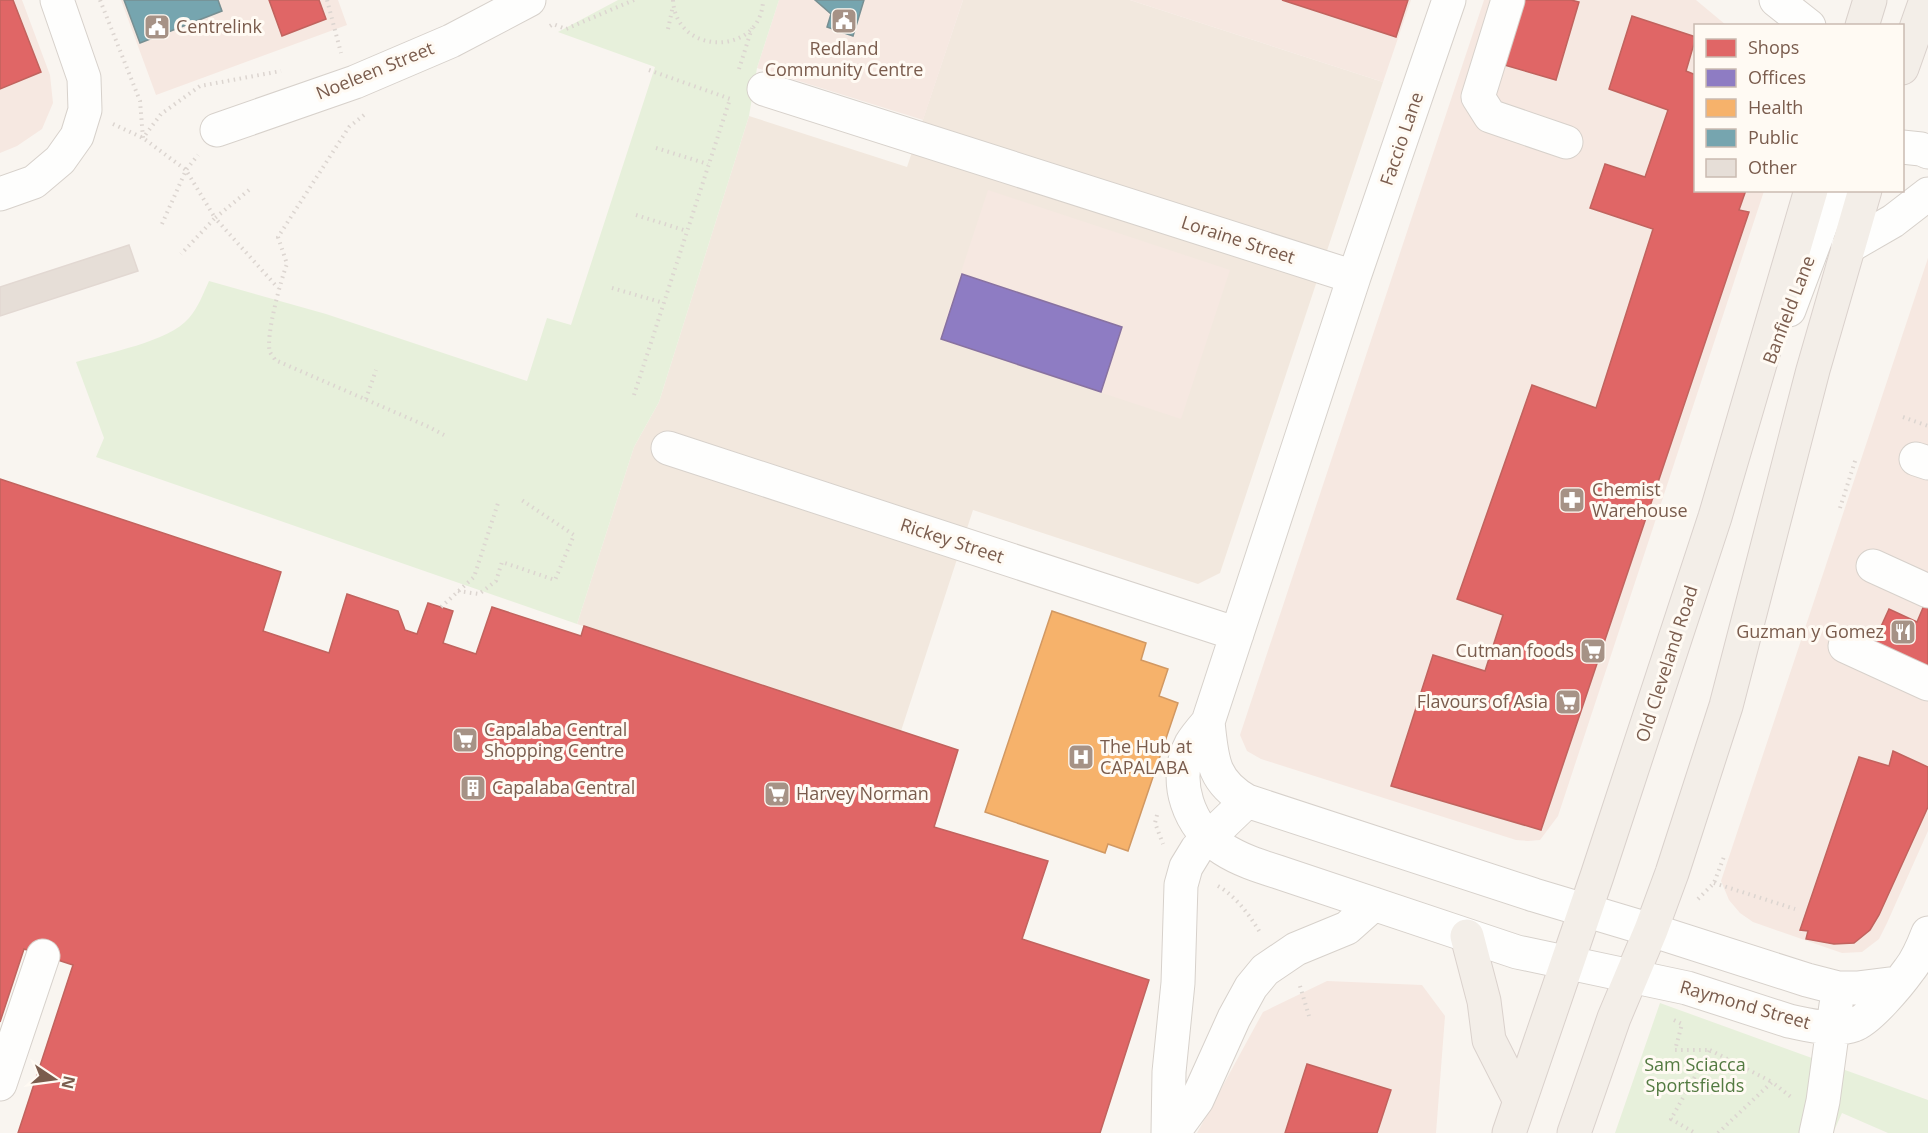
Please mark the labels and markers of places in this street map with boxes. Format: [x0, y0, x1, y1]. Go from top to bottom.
public building icon: Redland Community Centre [829, 6, 859, 36]
public building icon: Centrelink [142, 12, 172, 42]
place label: Centrelink [176, 14, 262, 38]
place label: Redland Community Centre [765, 36, 923, 81]
place label: Chemist Warehouse [1592, 477, 1688, 522]
pharmacy icon: Chemist Warehouse [1557, 485, 1587, 515]
restaurant icon: Guzman y Gomez [1888, 617, 1918, 647]
place label: Guzman y Gomez [1736, 619, 1884, 643]
supermarket icon: Cutman foods [1578, 636, 1608, 666]
place label: Cutman foods [1456, 638, 1574, 662]
supermarket icon: Flavours of Asia [1553, 687, 1583, 717]
place label: Flavours of Asia [1417, 689, 1548, 713]
place label: Capalaba Central Shopping Centre [484, 717, 627, 762]
supermarket icon: Capalaba Central Shopping Centre [450, 725, 480, 755]
place label: The Hub at CAPALABA [1100, 734, 1192, 779]
hospital icon: The Hub at CAPALABA [1066, 742, 1096, 772]
building icon: Capalaba Central [458, 773, 488, 803]
place label: Capalaba Central [492, 775, 635, 799]
supermarket icon: Harvey Norman [762, 779, 792, 809]
place label: Harvey Norman [796, 781, 929, 805]

